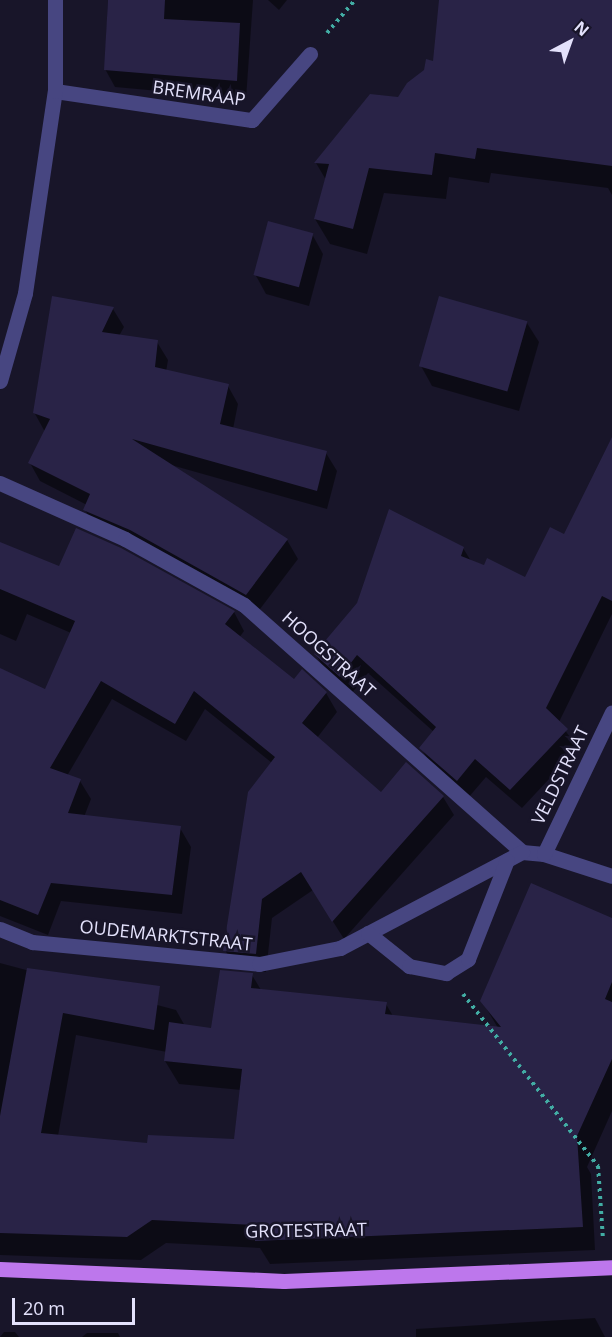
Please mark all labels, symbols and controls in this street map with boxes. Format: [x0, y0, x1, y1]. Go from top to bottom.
north arrow [540, 12, 600, 72]
text: N [570, 16, 594, 41]
street label: BREMRAAP [151, 76, 247, 110]
street label: HOOGSTRAAT [278, 607, 380, 701]
street label: VELDSTRAAT [527, 722, 593, 828]
street label: OUDEMARKTSTRAAT [79, 915, 253, 955]
street label: GROTESTRAAT [245, 1218, 367, 1242]
scale bar [15, 1286, 138, 1324]
text: 20 m [23, 1296, 65, 1320]

